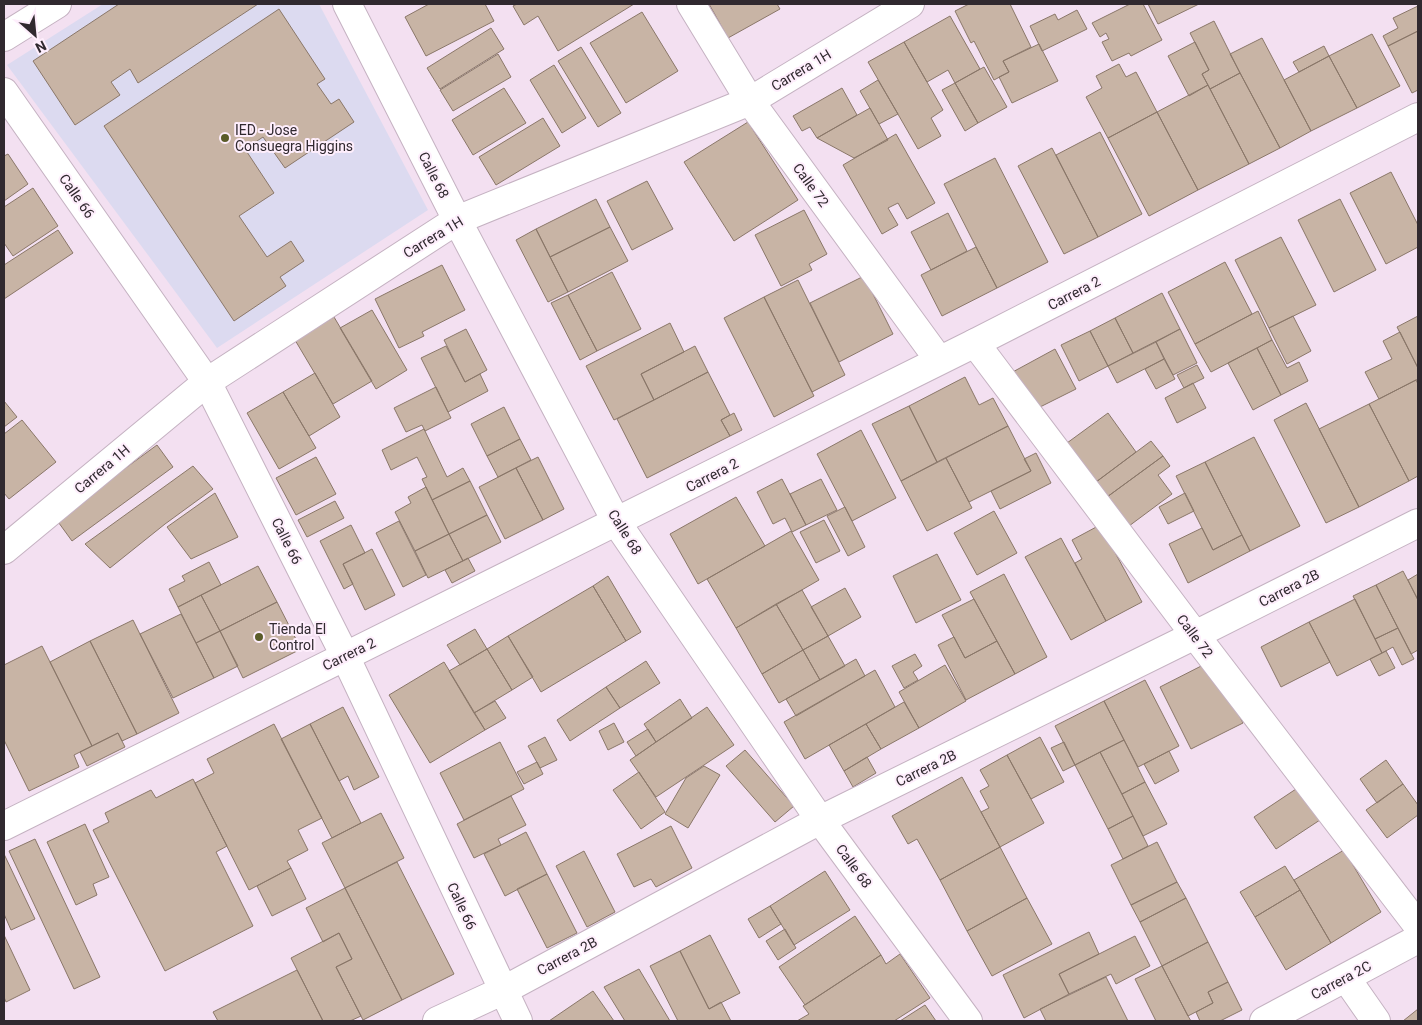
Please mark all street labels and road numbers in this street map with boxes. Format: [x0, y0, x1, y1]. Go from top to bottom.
street label: Carrera 1H [768, 46, 834, 94]
street label: Calle 68 [415, 149, 453, 201]
street label: Calle 72 [790, 160, 832, 210]
street label: Calle 66 [56, 171, 98, 221]
street label: Carrera 1H [400, 213, 466, 261]
street label: Carrera 2 [1045, 273, 1103, 313]
street label: Carrera 1H [71, 441, 133, 497]
street label: Carrera 2 [683, 455, 741, 495]
street label: Calle 68 [605, 506, 645, 558]
street label: Calle 66 [268, 515, 306, 567]
street label: Carrera 2B [1256, 566, 1322, 610]
street label: Calle 72 [1174, 611, 1217, 661]
street label: Carrera 2 [320, 634, 378, 674]
street label: Carrera 2B [893, 746, 959, 790]
street label: Calle 68 [833, 841, 875, 891]
street label: Calle 66 [444, 880, 480, 932]
street label: Carrera 2B [534, 934, 600, 978]
street label: Carrera 2C [1308, 957, 1374, 1003]

